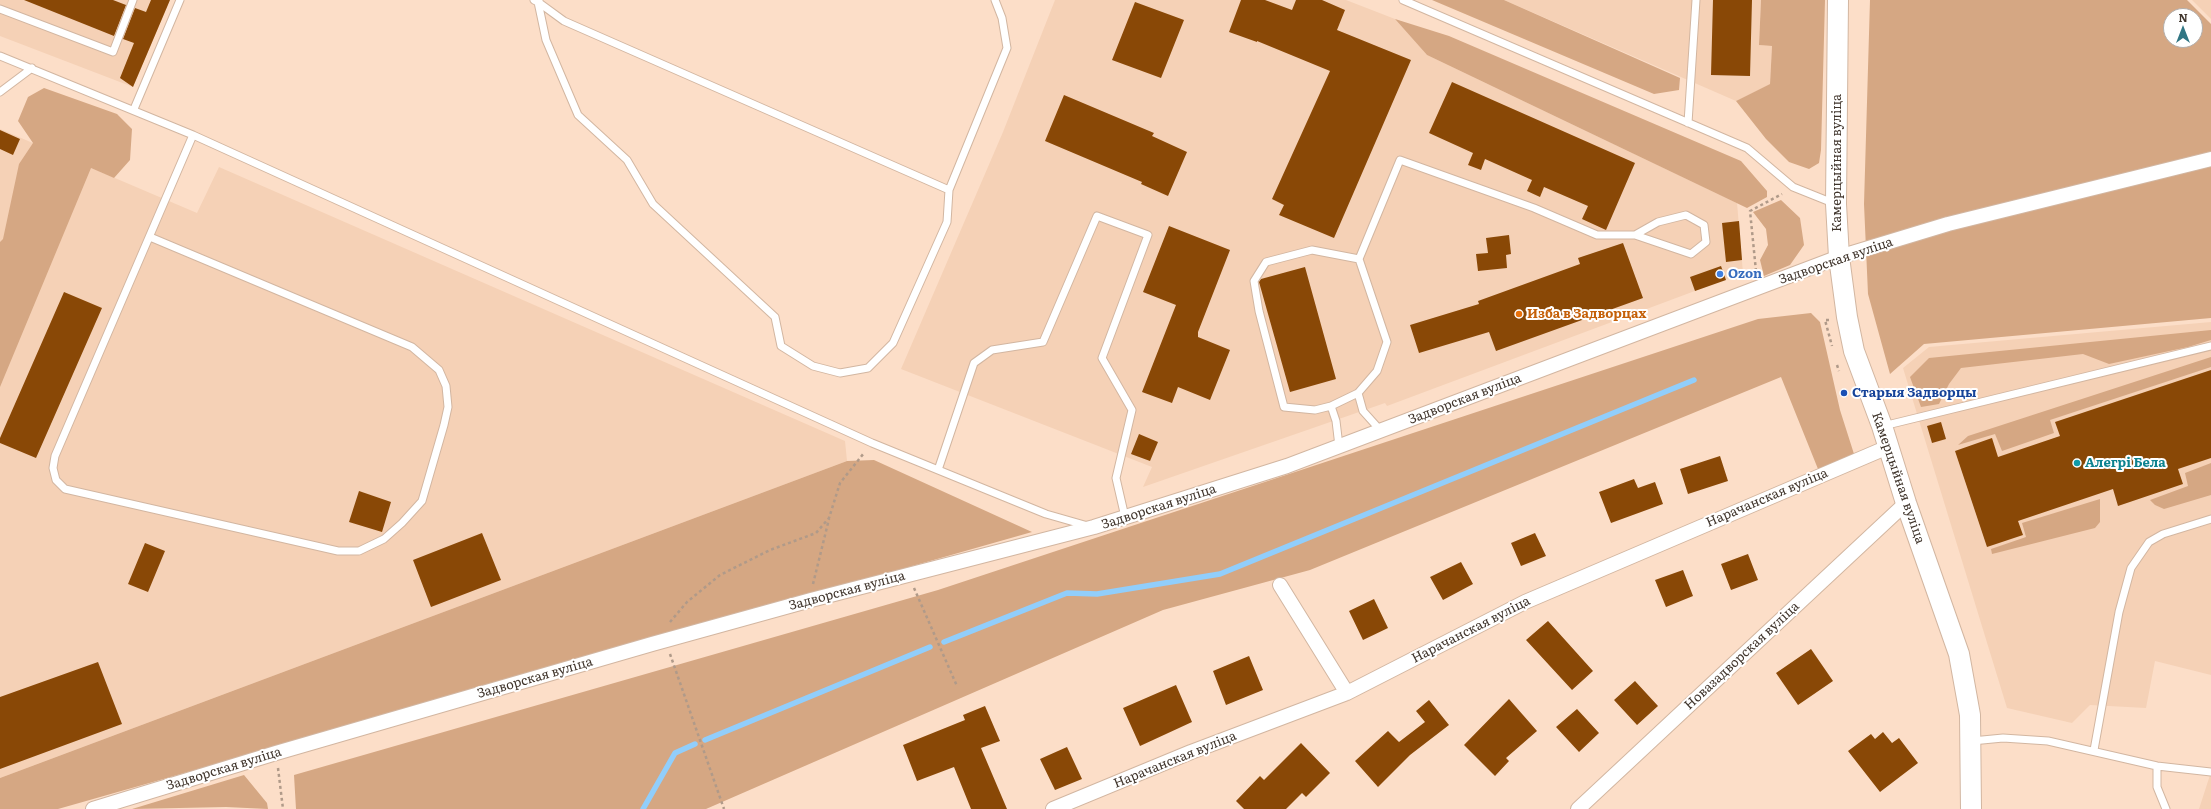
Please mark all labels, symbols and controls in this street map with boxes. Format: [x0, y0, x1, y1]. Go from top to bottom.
north arrow [2163, 8, 2203, 48]
text: N [2178, 9, 2188, 25]
street label: Камерцыйная вуліца [1829, 94, 1845, 232]
street label: Задворская вуліца [1777, 234, 1895, 288]
place label: Ozon [1728, 266, 1762, 282]
marker: Ozon [1715, 269, 1725, 279]
place label: Изба в Задворцах [1527, 306, 1646, 322]
marker: Изба в Задворцах [1514, 309, 1524, 319]
street label: Задворская вуліца [1406, 370, 1524, 428]
place label: Старыя Задворцы [1852, 385, 1976, 401]
marker: Старыя Задворцы [1839, 388, 1849, 398]
street label: Камерцыйная вуліца [1868, 410, 1928, 546]
place label: Алегрі Бела [2085, 455, 2166, 471]
marker: Алегрі Бела [2072, 458, 2082, 468]
street label: Нарачанская вуліца [1704, 465, 1830, 531]
street label: Задворская вуліца [1100, 481, 1218, 533]
street label: Задворская вуліца [787, 568, 907, 614]
street label: Нарачанская вуліца [1409, 593, 1533, 667]
street label: Новазадворская вуліца [1681, 599, 1803, 713]
street label: Задворская вуліца [475, 654, 595, 702]
street label: Нарачанская вуліца [1111, 728, 1239, 792]
street label: Задворская вуліца [165, 744, 283, 794]

